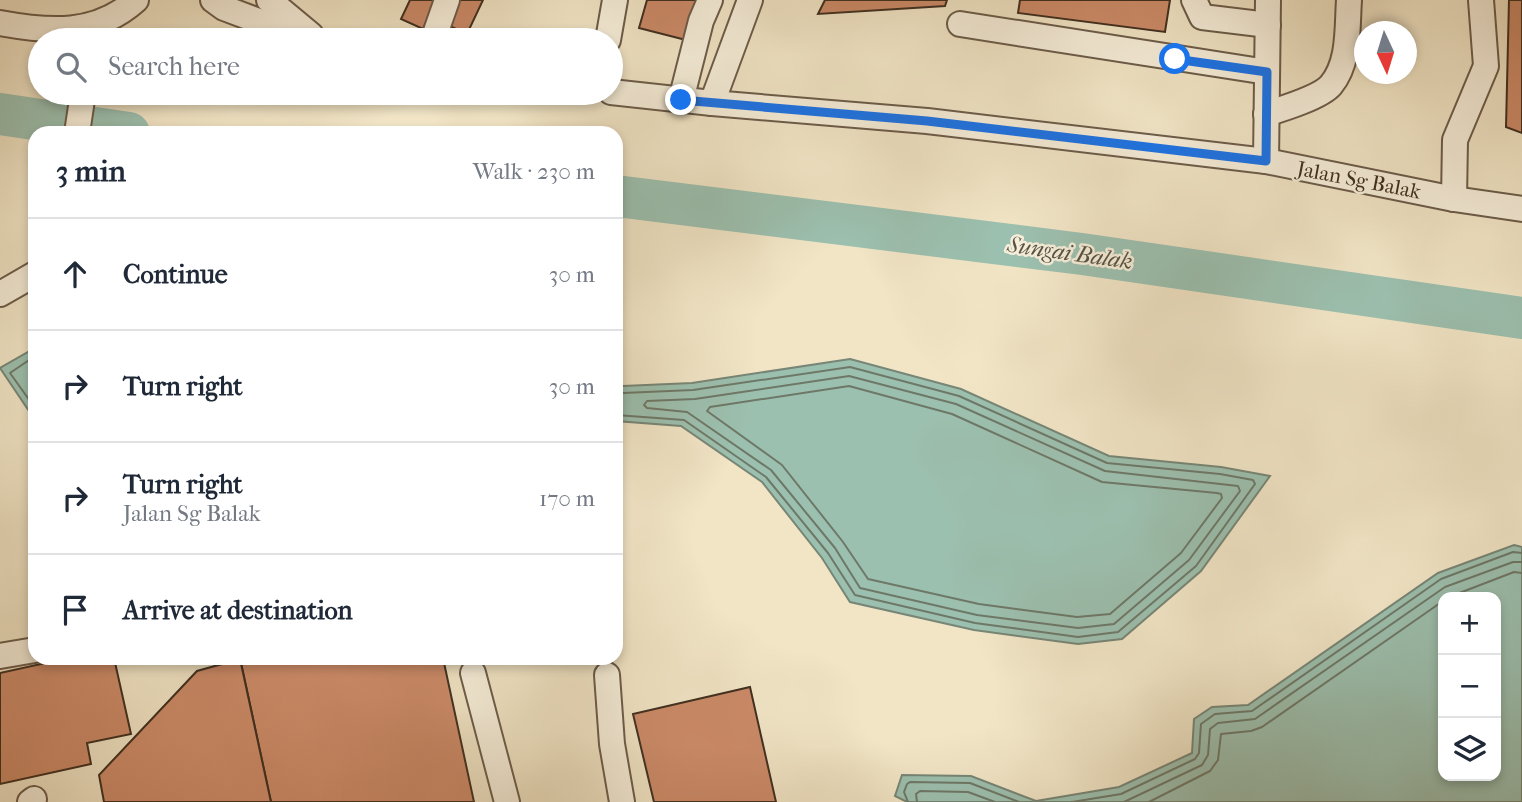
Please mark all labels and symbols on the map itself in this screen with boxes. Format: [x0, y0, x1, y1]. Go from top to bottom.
north arrow [1354, 21, 1417, 84]
route start [1159, 43, 1190, 74]
route end [665, 84, 696, 115]
street label: Jalan Sg Balak [1293, 156, 1423, 204]
water label: Sungai Balak [1005, 231, 1134, 275]

